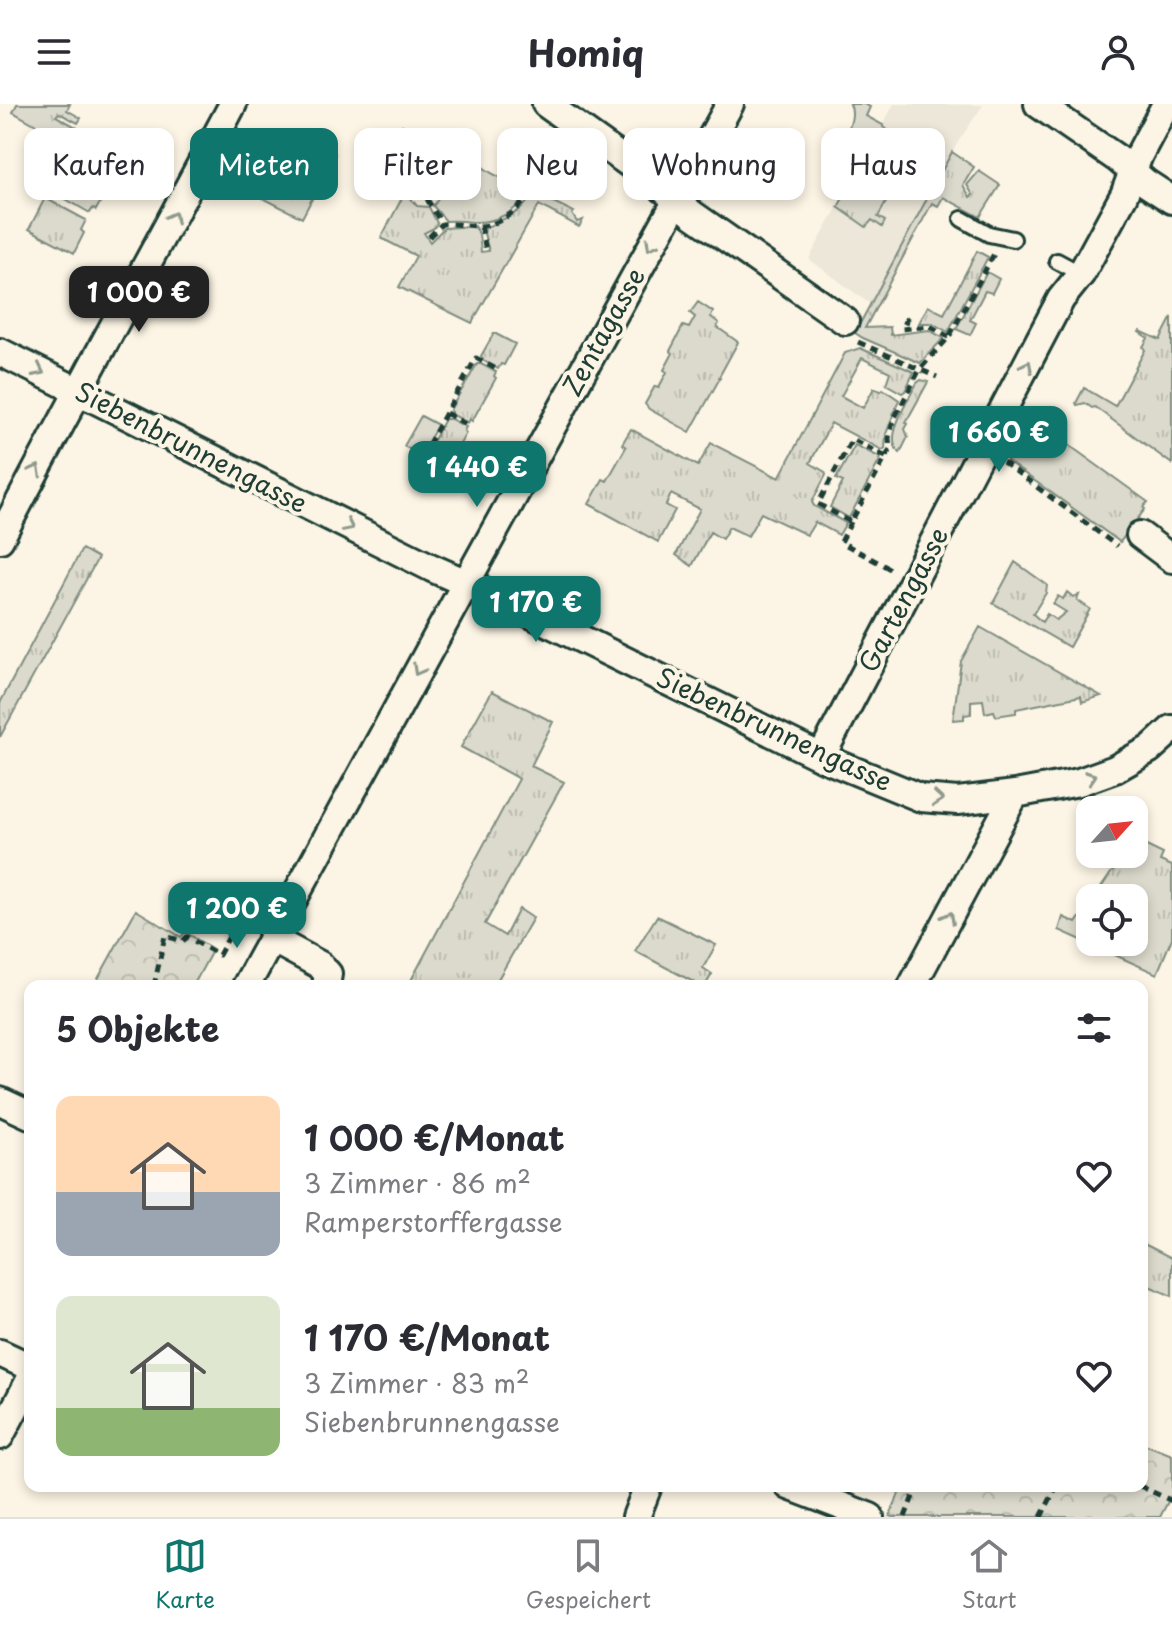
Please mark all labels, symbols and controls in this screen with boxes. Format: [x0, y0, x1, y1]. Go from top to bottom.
text: Homiq [528, 25, 644, 79]
icon: menu [32, 30, 76, 74]
icon: person [1096, 30, 1140, 74]
chip: Kaufen [24, 128, 174, 200]
chip: Mieten [190, 128, 338, 200]
chip: Filter [354, 128, 481, 200]
chip: Neu [497, 128, 607, 200]
chip: Wohnung [623, 128, 805, 200]
chip: Haus [821, 128, 945, 200]
one-way arrow [164, 210, 179, 225]
one-way arrow [646, 237, 661, 252]
street label: Zentagasse [551, 260, 654, 403]
pin: 1 000 € [65, 266, 213, 334]
text: 1 000 € [87, 272, 191, 311]
one-way arrow [1017, 360, 1033, 375]
one-way arrow [30, 362, 45, 377]
street label: Siebenbrunnengasse [69, 371, 314, 522]
pin: 1 660 € [925, 406, 1073, 474]
text: 1 660 € [948, 412, 1050, 451]
pin: 1 440 € [403, 441, 551, 509]
text: 1 440 € [426, 447, 528, 486]
one-way arrow [27, 463, 42, 478]
one-way arrow [339, 516, 354, 532]
street label: Gartengasse [848, 520, 957, 679]
pin: 1 170 € [462, 576, 610, 644]
text: 1 170 € [490, 582, 582, 621]
street label: Siebenbrunnengasse [650, 657, 899, 800]
one-way arrow [413, 661, 428, 676]
one-way arrow [1084, 771, 1098, 787]
one-way arrow [932, 790, 945, 807]
north arrow [1076, 796, 1148, 868]
map controls [1076, 796, 1148, 956]
pin: 1 200 € [163, 882, 311, 950]
button: locate [1076, 884, 1148, 956]
text: 1 200 € [186, 888, 288, 927]
one-way arrow [939, 911, 954, 926]
text: 5 Objekte [56, 1002, 219, 1054]
icon: filters [1072, 1006, 1116, 1050]
text: 1 000 €/Monat [304, 1111, 565, 1163]
icon: home [120, 1128, 216, 1224]
icon: heart [1072, 1154, 1116, 1198]
text: 3 Zimmer · 86 m² [304, 1163, 531, 1202]
text: Ramperstorffergasse [304, 1202, 563, 1241]
text: 1 170 €/Monat [304, 1311, 550, 1363]
icon: home [120, 1328, 216, 1424]
icon: heart [1072, 1354, 1116, 1398]
text: 3 Zimmer · 83 m² [304, 1363, 529, 1402]
text: Siebenbrunnengasse [304, 1402, 560, 1441]
tab: Karte [155, 1534, 215, 1615]
tab: Gespeichert [526, 1534, 651, 1615]
tab: Start [962, 1534, 1017, 1615]

